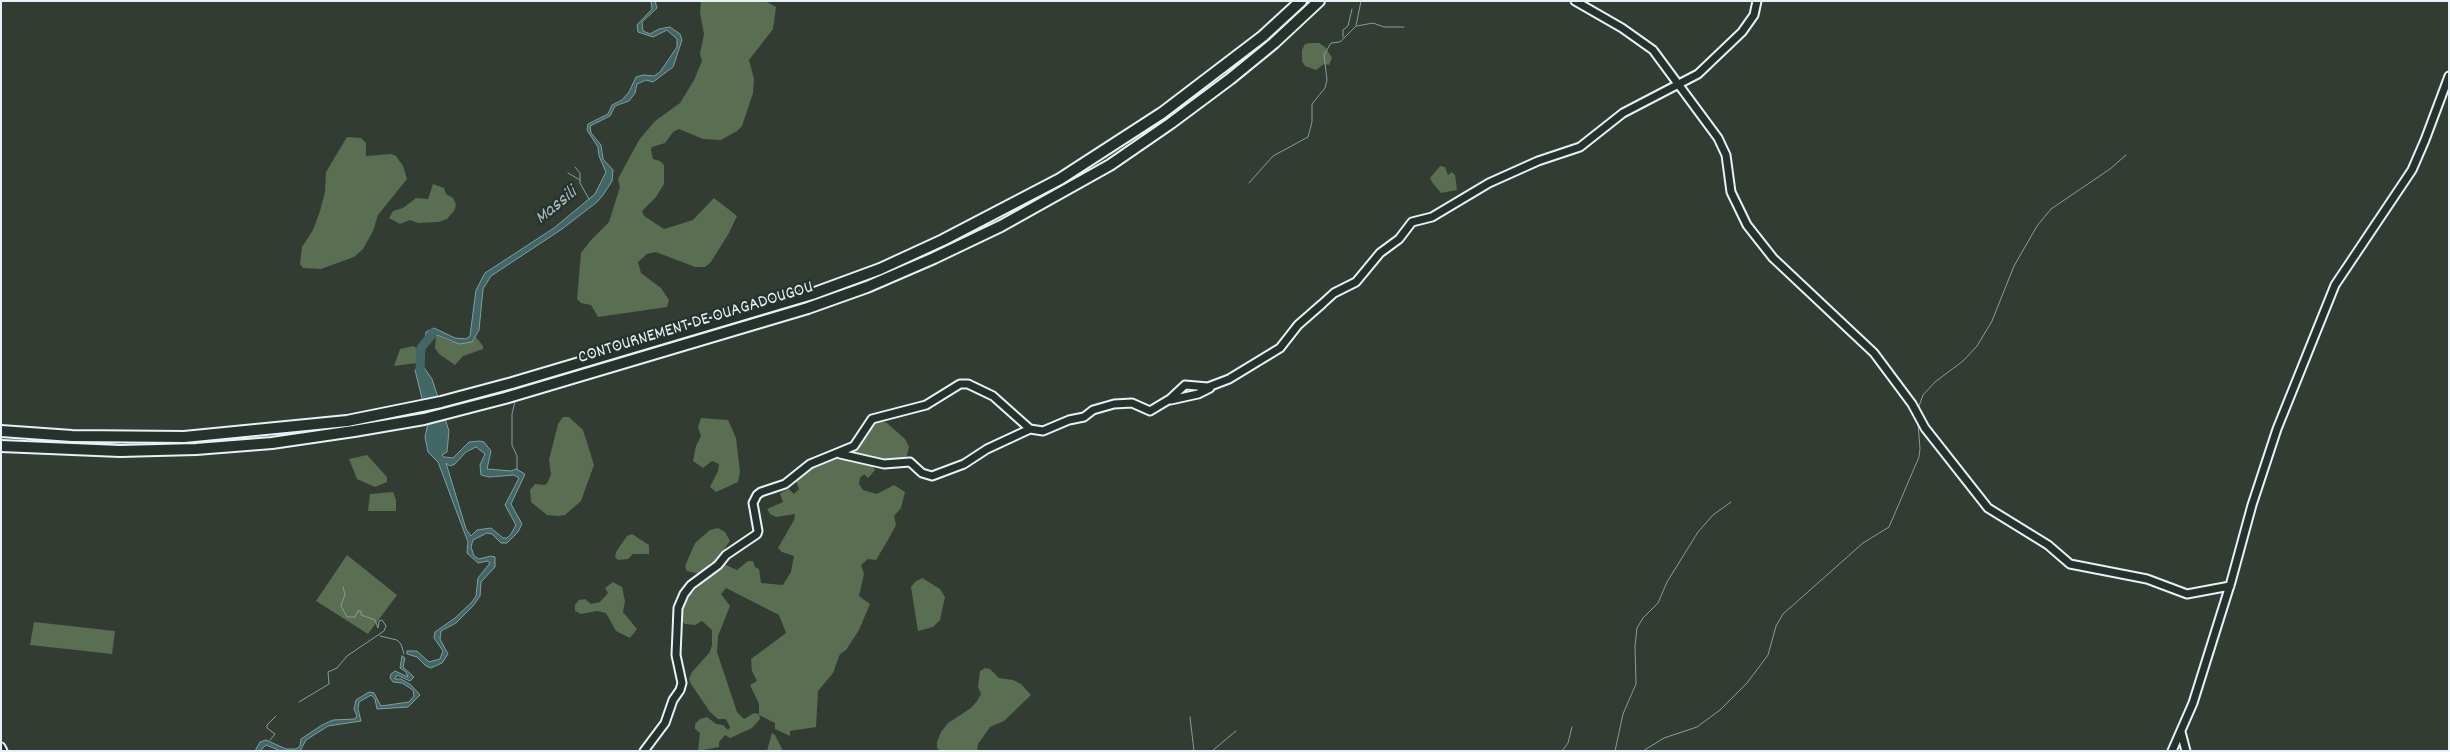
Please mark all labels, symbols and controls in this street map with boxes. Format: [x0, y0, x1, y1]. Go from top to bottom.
water label: Massili [531, 183, 583, 231]
street label: CONTOURNEMENT DE OUAGADOUGOU [576, 278, 816, 370]

